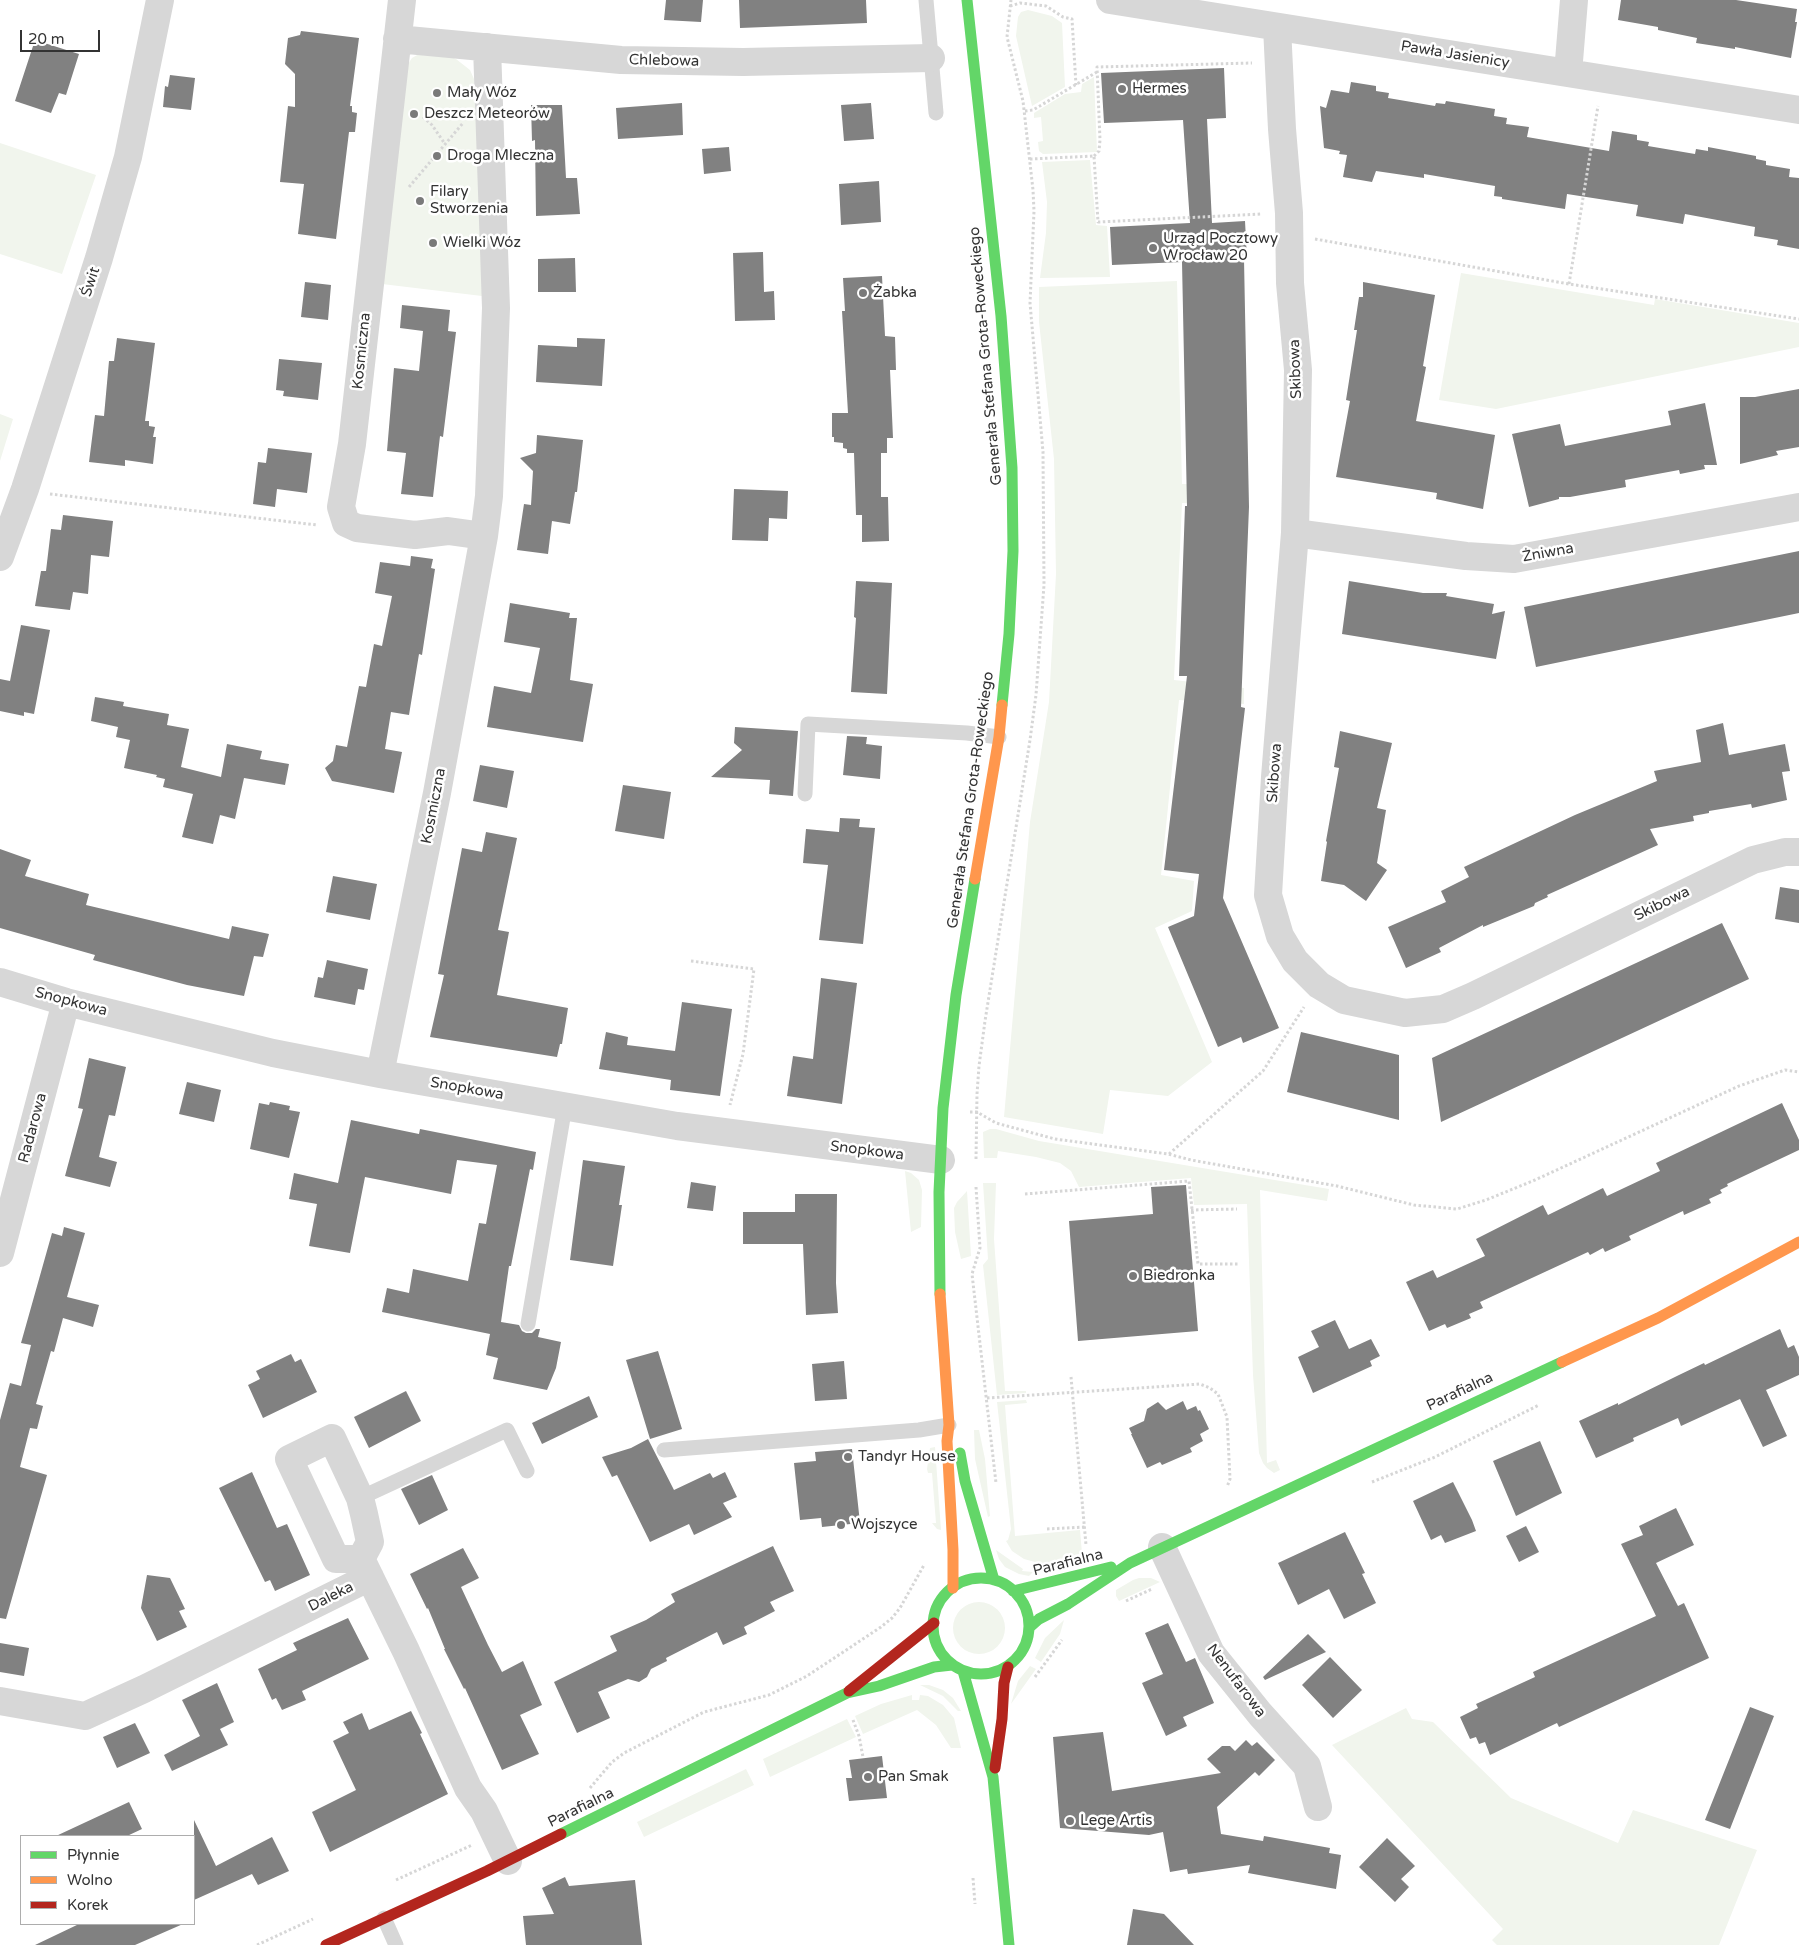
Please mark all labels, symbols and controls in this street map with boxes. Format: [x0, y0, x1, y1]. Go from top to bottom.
scale bar [22, 20, 102, 52]
text: 20 m [28, 30, 65, 48]
street label: Pawła Jasienicy [1399, 38, 1511, 72]
street label: Chlebowa [629, 51, 699, 71]
place label: Hermes [1132, 80, 1187, 98]
marker: Hermes [1116, 83, 1128, 95]
place label: Mały Wóz [447, 84, 517, 102]
marker: Mały Wóz [431, 87, 443, 99]
place label: Deszcz Meteorów [424, 105, 550, 123]
marker: Deszcz Meteorów [408, 108, 420, 120]
place label: Droga Mleczna [447, 147, 554, 165]
marker: Droga Mleczna [431, 150, 443, 162]
place label: Filary Stworzenia [430, 183, 508, 218]
marker: Filary Stworzenia [414, 195, 426, 207]
street label: Generała Stefana Grota-Roweckiego [966, 226, 1006, 486]
place label: Urząd Pocztowy Wrocław 20 [1163, 230, 1278, 265]
place label: Wielki Wóz [443, 234, 521, 252]
marker: Wielki Wóz [427, 237, 439, 249]
marker: Urząd Pocztowy Wrocław 20 [1147, 242, 1159, 254]
street label: Świt [78, 265, 104, 299]
place label: Żabka [873, 284, 917, 302]
marker: Żabka [857, 287, 869, 299]
street label: Kosmiczna [349, 312, 375, 390]
street label: Skibowa [1286, 339, 1306, 399]
street label: Żniwna [1521, 540, 1575, 566]
street label: Generała Stefana Grota-Roweckiego [944, 670, 998, 930]
street label: Skibowa [1264, 743, 1286, 803]
street label: Kosmiczna [418, 767, 450, 845]
street label: Skibowa [1631, 883, 1693, 925]
street label: Snopkowa [33, 984, 109, 1020]
street label: Snopkowa [429, 1074, 505, 1104]
street label: Radarowa [15, 1091, 51, 1165]
street label: Snopkowa [829, 1138, 905, 1164]
place label: Biedronka [1143, 1267, 1215, 1285]
marker: Biedronka [1127, 1270, 1139, 1282]
street label: Parafialna [1424, 1369, 1496, 1415]
place label: Tandyr House [858, 1448, 956, 1466]
marker: Tandyr House [842, 1451, 854, 1463]
place label: Wojszyce [851, 1516, 917, 1534]
marker: Wojszyce [835, 1519, 847, 1531]
street label: Parafialna [1031, 1546, 1105, 1580]
street label: Daleka [305, 1578, 357, 1616]
street label: Nenufarowa [1203, 1641, 1269, 1721]
place label: Pan Smak [878, 1768, 949, 1786]
marker: Pan Smak [862, 1771, 874, 1783]
street label: Parafialna [545, 1784, 617, 1832]
place label: Lege Artis [1080, 1812, 1152, 1830]
marker: Lege Artis [1064, 1815, 1076, 1827]
legend [20, 1835, 195, 1925]
text: Płynnie [67, 1846, 120, 1864]
text: Wolno [67, 1871, 113, 1889]
text: Korek [67, 1896, 108, 1914]

